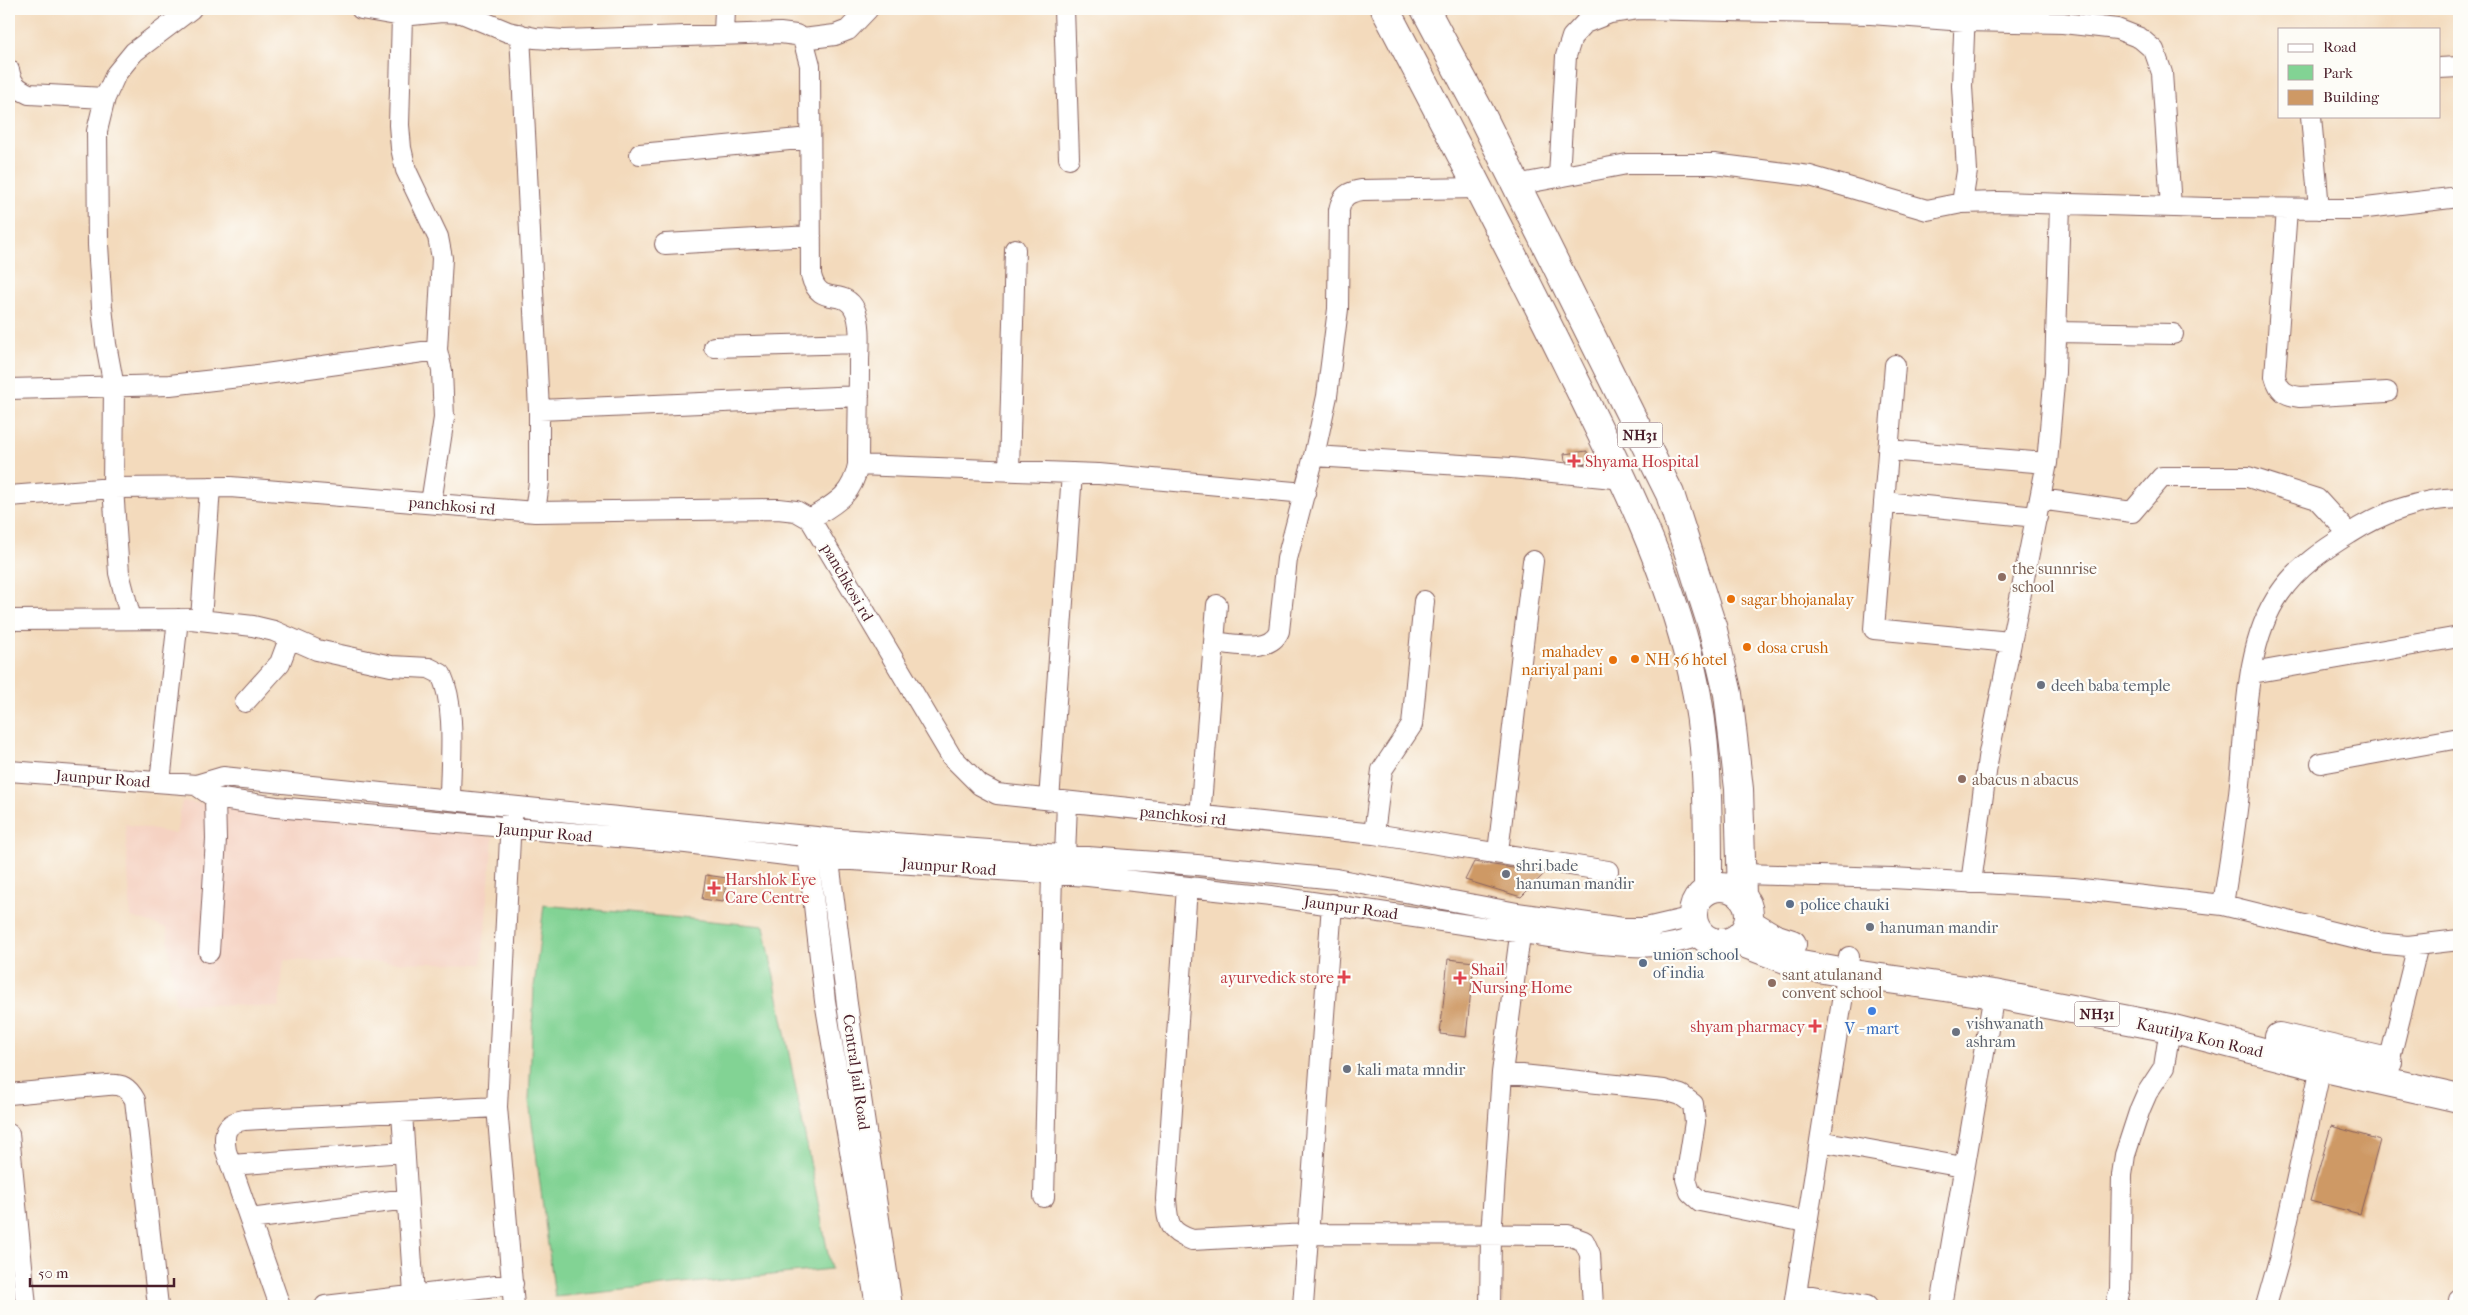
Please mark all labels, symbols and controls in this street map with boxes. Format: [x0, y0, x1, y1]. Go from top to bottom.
legend [2278, 28, 2440, 118]
text: Road [2323, 38, 2357, 56]
text: Park [2323, 64, 2353, 82]
text: Building [2323, 88, 2380, 106]
road number: NH31 [1618, 422, 1662, 448]
place label: Shyama Hospital [1585, 452, 1699, 471]
marker: Shyama Hospital [1567, 454, 1581, 468]
street label: panchkosi rd [407, 492, 496, 519]
street label: panchkosi rd [817, 539, 878, 625]
place label: the sunnrise school [2012, 559, 2097, 596]
marker: the sunnrise school [1996, 571, 2008, 583]
place label: sagar bhojanalay [1741, 590, 1854, 609]
marker: sagar bhojanalay [1725, 593, 1737, 605]
place label: dosa crush [1757, 638, 1828, 657]
marker: dosa crush [1741, 641, 1753, 653]
place label: mahadev nariyal pani [1521, 642, 1604, 679]
place label: NH 56 hotel [1645, 650, 1728, 669]
marker: NH 56 hotel [1629, 653, 1641, 665]
marker: mahadev nariyal pani [1607, 654, 1619, 666]
place label: deeh baba temple [2051, 676, 2171, 695]
marker: deeh baba temple [2035, 679, 2047, 691]
street label: Jaunpur Road [53, 766, 151, 791]
place label: abacus n abacus [1972, 770, 2079, 789]
marker: abacus n abacus [1956, 773, 1968, 785]
street label: panchkosi rd [1138, 801, 1227, 830]
street label: Jaunpur Road [495, 819, 593, 846]
street label: Jaunpur Road [899, 854, 997, 879]
place label: shri bade hanuman mandir [1516, 856, 1634, 893]
marker: shri bade hanuman mandir [1500, 868, 1512, 880]
place label: Harshlok Eye Care Centre [725, 870, 816, 907]
marker: Harshlok Eye Care Centre [707, 881, 721, 895]
street label: Jaunpur Road [1301, 891, 1399, 924]
place label: police chauki [1799, 895, 1890, 914]
marker: police chauki [1784, 898, 1796, 910]
place label: hanuman mandir [1880, 918, 1998, 937]
marker: hanuman mandir [1864, 921, 1876, 933]
place label: union school of india [1652, 945, 1740, 982]
marker: union school of india [1637, 957, 1649, 969]
place label: Shail Nursing Home [1471, 960, 1572, 997]
place label: sant atulanand convent school [1782, 965, 1883, 1002]
place label: ayurvedick store [1221, 968, 1334, 987]
marker: ayurvedick store [1338, 971, 1350, 983]
marker: Shail Nursing Home [1453, 971, 1467, 985]
marker: sant atulanand convent school [1766, 977, 1778, 989]
road number: NH31 [2074, 1002, 2120, 1026]
marker: V - mart [1866, 1005, 1878, 1017]
street label: Central Jail Road [839, 1013, 874, 1132]
place label: vishwanath ashram [1966, 1014, 2044, 1051]
street label: Kautilya Kon Road [2135, 1014, 2265, 1061]
place label: shyam pharmacy [1690, 1017, 1805, 1036]
place label: V - mart [1844, 1019, 1900, 1038]
marker: shyam pharmacy [1809, 1020, 1821, 1032]
marker: vishwanath ashram [1950, 1026, 1962, 1038]
place label: kali mata mndir [1357, 1060, 1465, 1079]
marker: kali mata mndir [1341, 1063, 1353, 1075]
scale bar [30, 1255, 174, 1287]
text: 50 m [38, 1264, 69, 1282]

